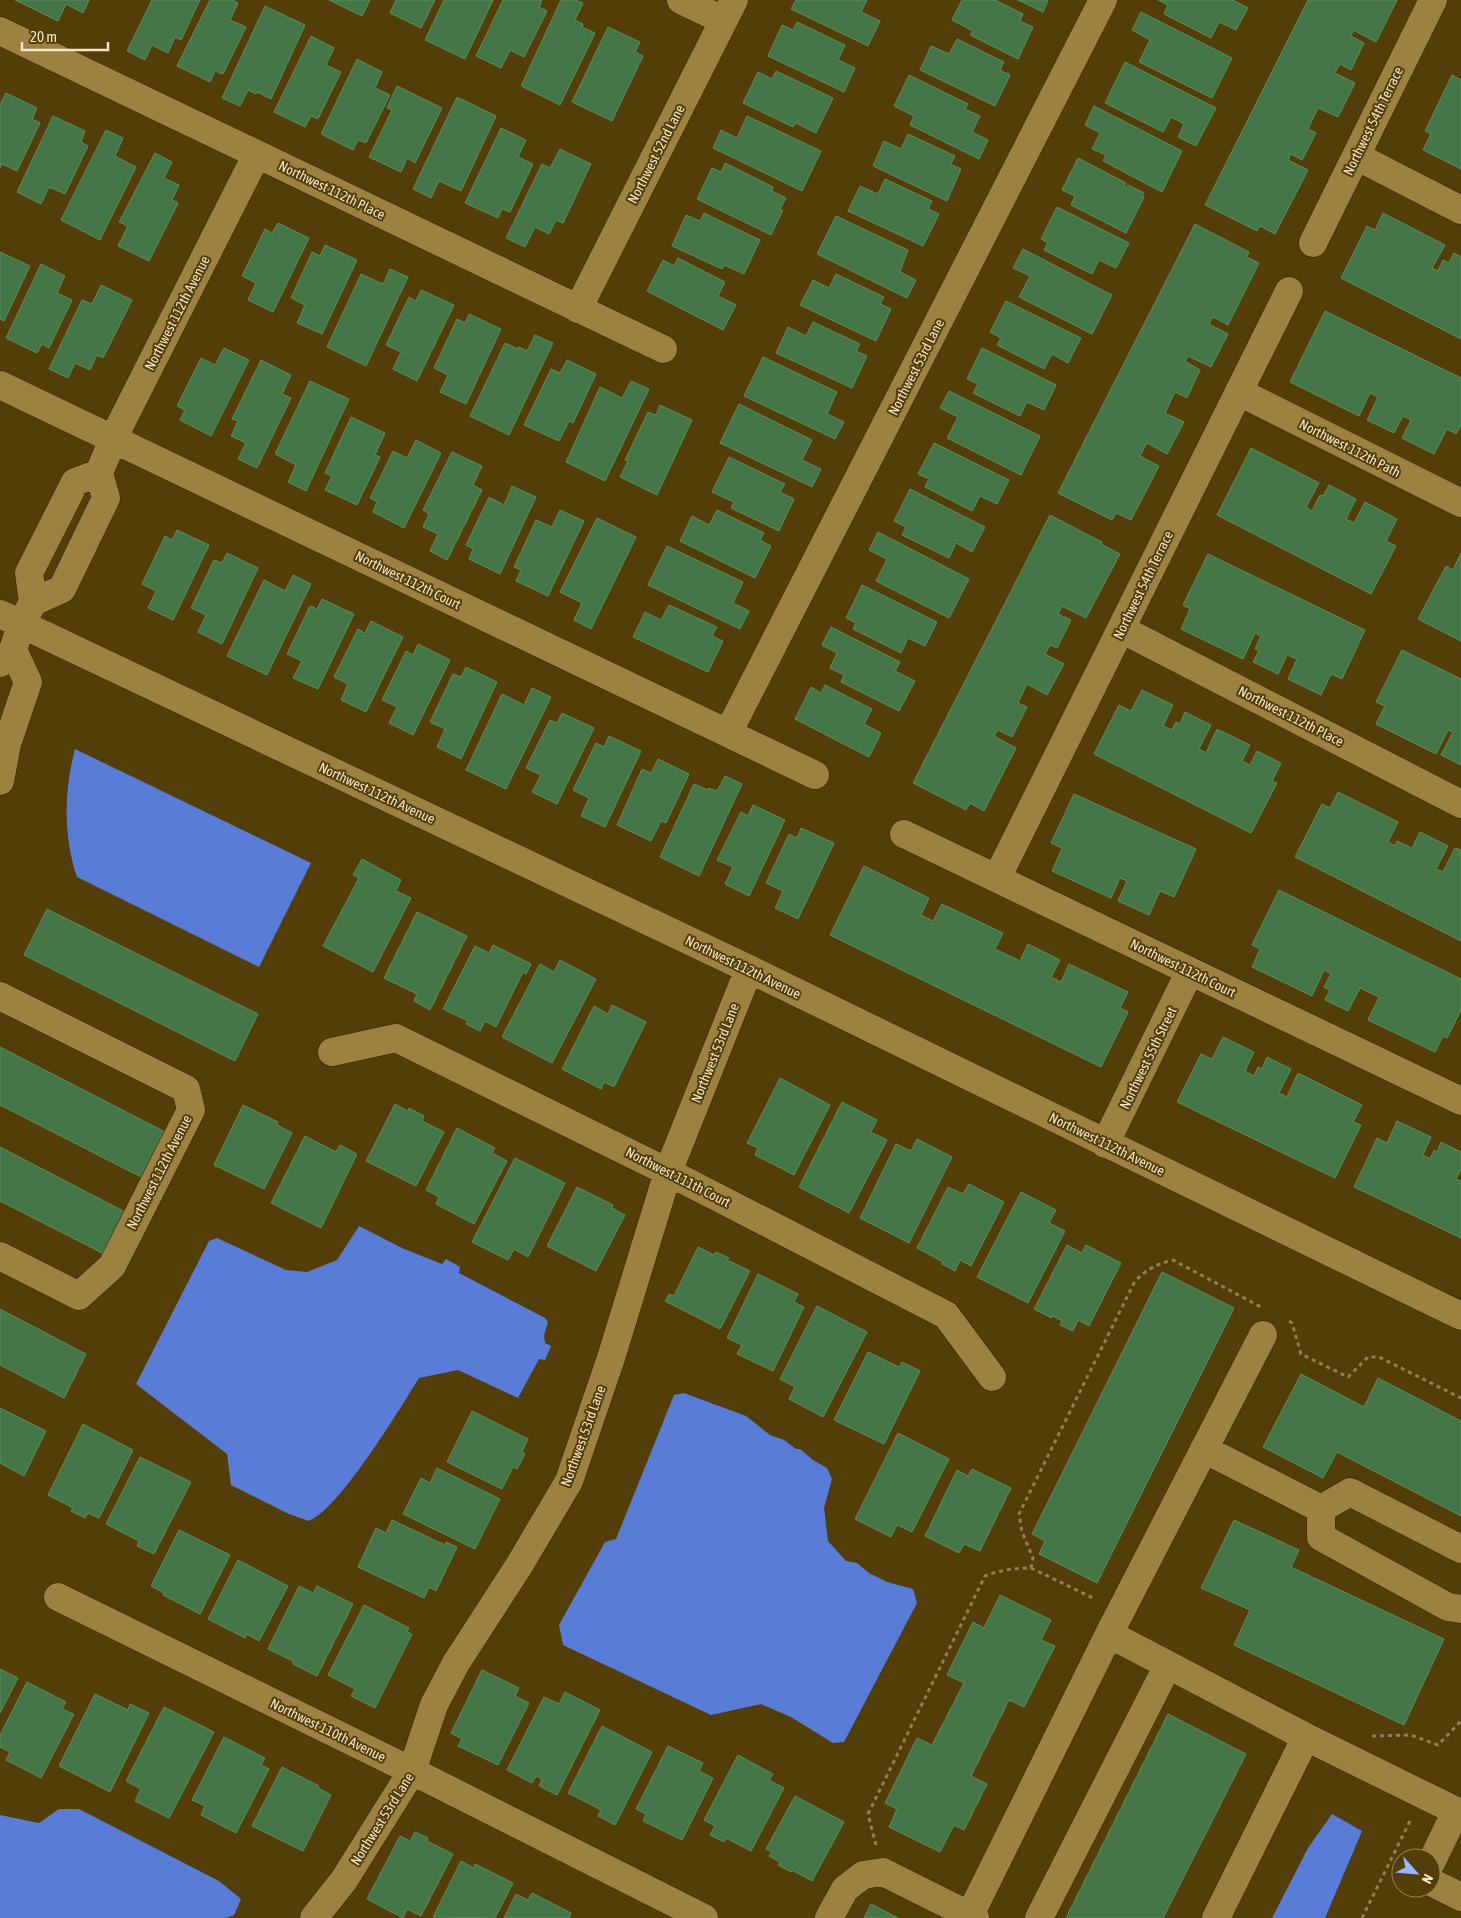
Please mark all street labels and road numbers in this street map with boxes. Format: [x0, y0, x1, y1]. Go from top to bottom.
street label: Northwest 54th Terrace [1340, 64, 1406, 178]
street label: Northwest 52nd Lane [624, 102, 688, 206]
street label: Northwest 112th Place [276, 157, 388, 223]
street label: Northwest 112th Avenue [141, 253, 213, 373]
street label: Northwest 53rd Lane [885, 316, 947, 418]
street label: Northwest 112th Path [1297, 416, 1403, 480]
street label: Northwest 54th Terrace [1110, 528, 1176, 642]
street label: Northwest 112th Court [353, 548, 463, 612]
street label: Northwest 112th Place [1236, 682, 1346, 750]
street label: Northwest 112th Avenue [316, 759, 438, 827]
street label: Northwest 112th Avenue [683, 932, 803, 1002]
street label: Northwest 112th Court [1128, 936, 1238, 1000]
street label: Northwest 53rd Lane [688, 1001, 742, 1105]
street label: Northwest 55th Street [1116, 1004, 1180, 1112]
street label: Northwest 112th Avenue [1047, 1109, 1167, 1179]
street label: Northwest 112th Avenue [123, 1112, 195, 1232]
street label: Northwest 111th Court [623, 1144, 733, 1210]
street label: Northwest 53rd Lane [557, 1383, 609, 1489]
street label: Northwest 110th Avenue [268, 1695, 388, 1765]
street label: Northwest 53rd Lane [347, 1770, 417, 1868]

